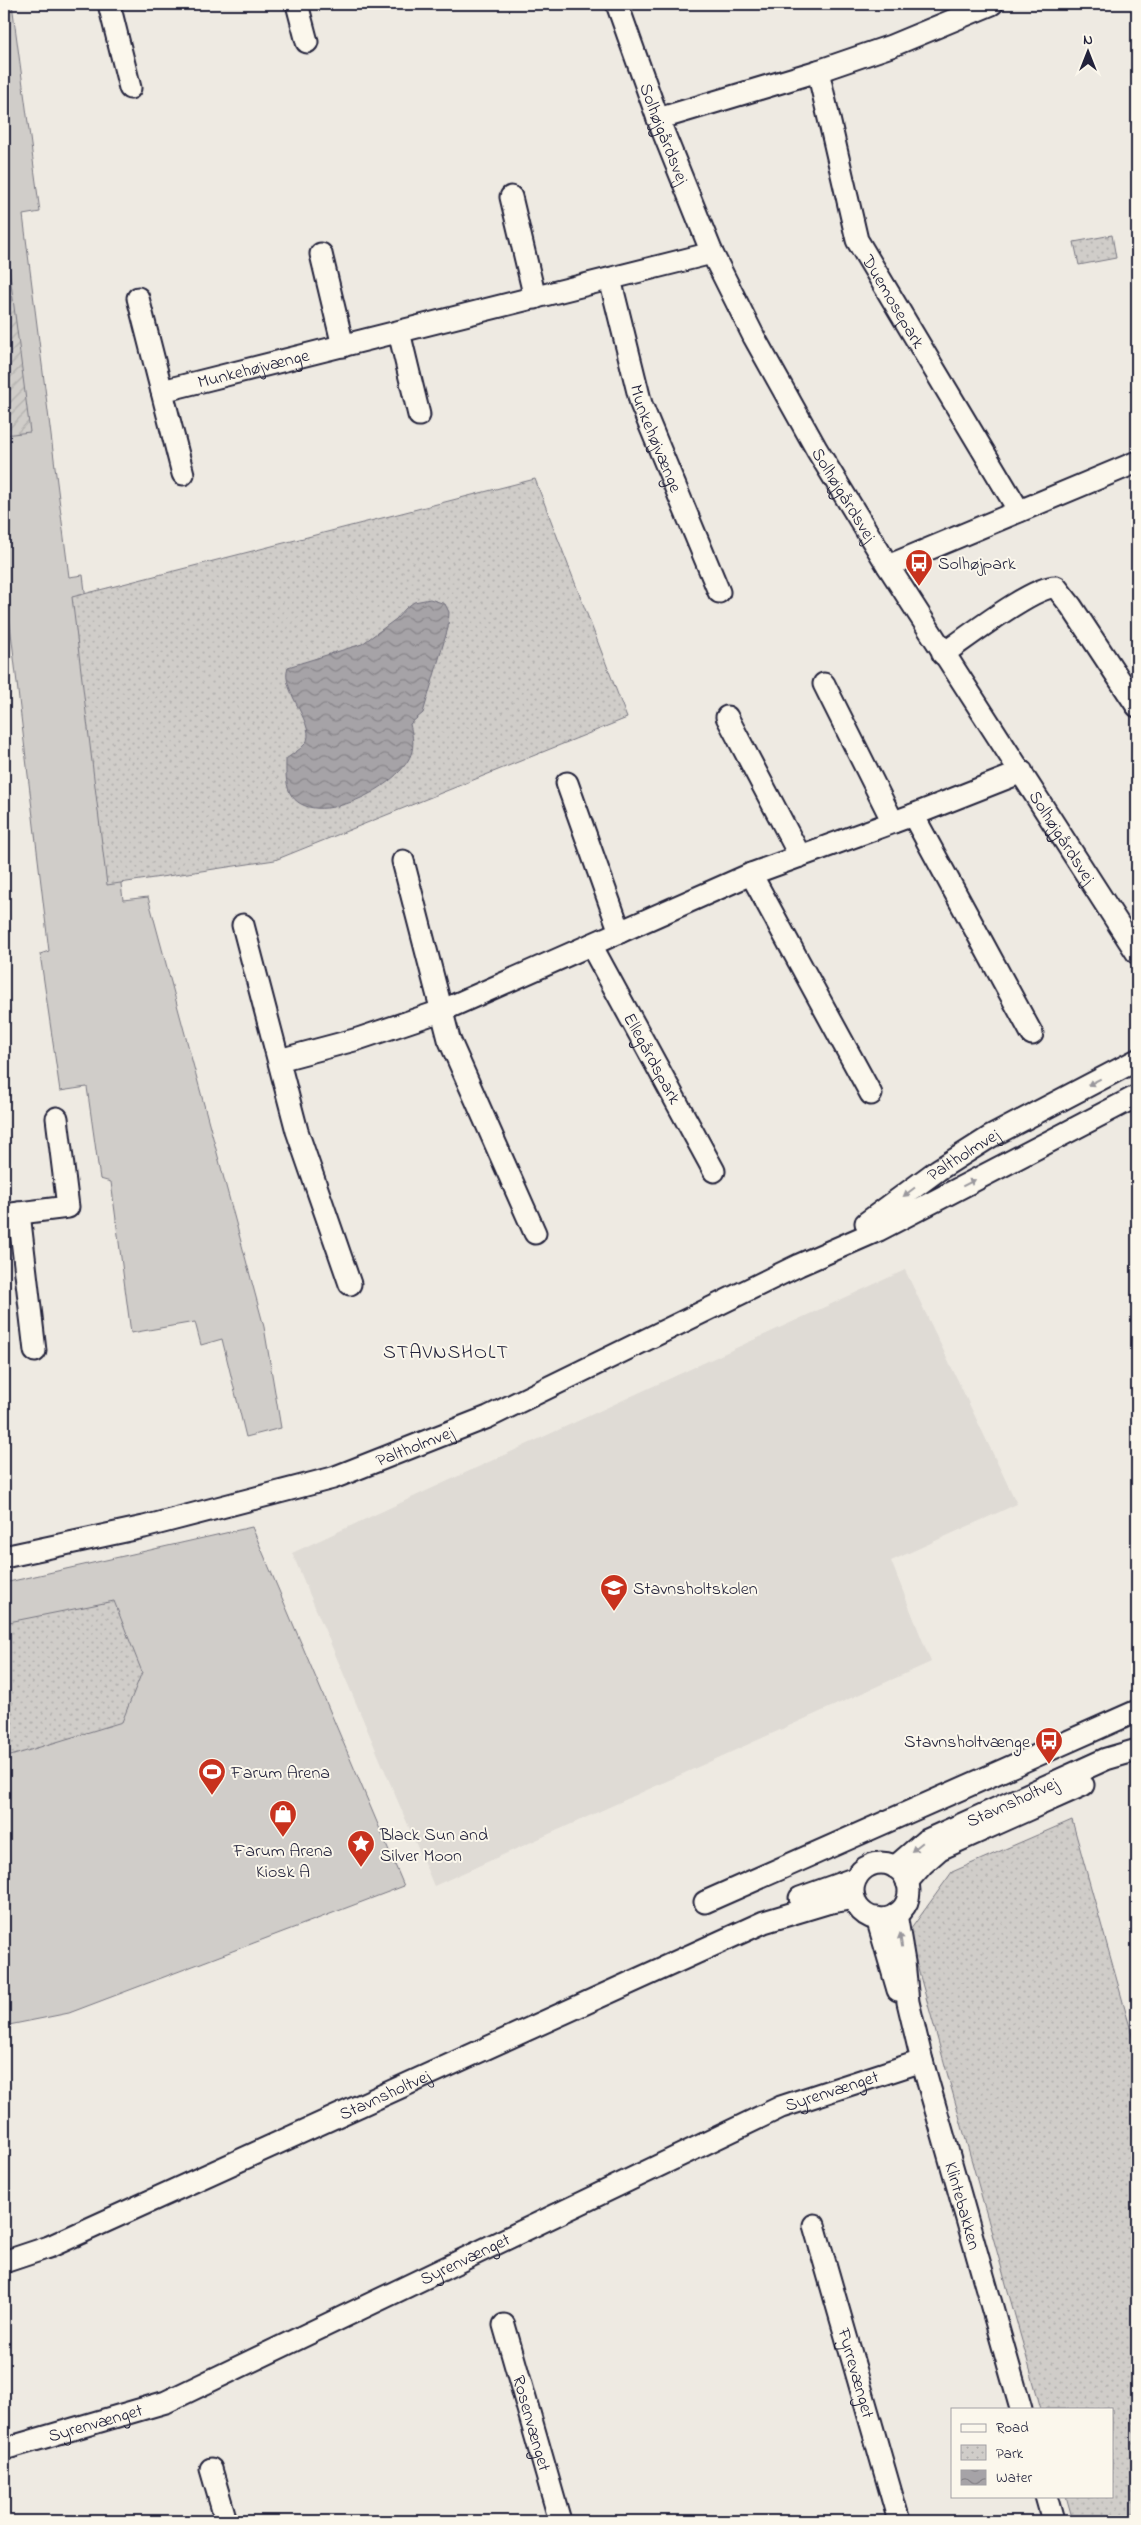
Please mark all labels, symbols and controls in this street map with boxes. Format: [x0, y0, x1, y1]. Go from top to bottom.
north arrow [1064, 28, 1114, 78]
text: N [1083, 30, 1093, 51]
street label: Solhøjgårdsvej [631, 80, 694, 189]
street label: Duemosepark [853, 250, 930, 354]
street label: Munkehøjvænge [195, 343, 313, 397]
street label: Munkehøjvænge [622, 382, 688, 498]
street label: Solhøjgårdsvej [804, 443, 882, 548]
bus stop icon: Solhøjpark [904, 548, 934, 587]
place label: Solhøjpark [938, 552, 1016, 578]
street label: Solhøjgårdsvej [1021, 786, 1101, 890]
street label: Ellegårdspark [615, 1009, 686, 1110]
one-way arrow [1086, 1078, 1101, 1086]
street label: Paltholmvej [922, 1123, 1005, 1189]
one-way arrow [962, 1179, 976, 1187]
one-way arrow [903, 1187, 916, 1197]
district label: STAVNSHOLT [383, 1339, 509, 1368]
street label: Paltholmvej [372, 1421, 458, 1475]
school or university icon: Stavnsholtskolen [599, 1573, 629, 1612]
place label: Stavnsholtskolen [633, 1577, 758, 1603]
bus stop icon: Stavnsholtvænge [1034, 1726, 1064, 1765]
place label: Stavnsholtvænge [904, 1730, 1031, 1757]
sports icon: Farum Arena [197, 1757, 227, 1796]
place label: Farum Arena [230, 1761, 330, 1787]
street label: Stavnsholtvej [963, 1771, 1063, 1836]
shop icon: Farum Arena Kiosk A [268, 1799, 298, 1838]
place label: Black Sun and Silver Moon [379, 1823, 488, 1870]
place icon: Black Sun and Silver Moon [346, 1829, 376, 1868]
place label: Farum Arena Kiosk A [233, 1839, 333, 1886]
one-way arrow [911, 1841, 924, 1852]
one-way arrow [897, 1932, 905, 1948]
street label: Stavnsholtvej [335, 2064, 436, 2128]
street label: Syrenvænget [782, 2065, 883, 2120]
street label: Klintebakken [936, 2159, 986, 2253]
street label: Syrenvænget [416, 2228, 515, 2293]
street label: Fyrrevænget [829, 2325, 880, 2422]
street label: Rosenvænget [504, 2373, 556, 2475]
street label: Syrenvænget [45, 2398, 146, 2451]
legend [951, 2408, 1114, 2498]
text: Road [996, 2417, 1029, 2439]
text: Park [996, 2443, 1024, 2465]
text: Water [996, 2467, 1032, 2489]

